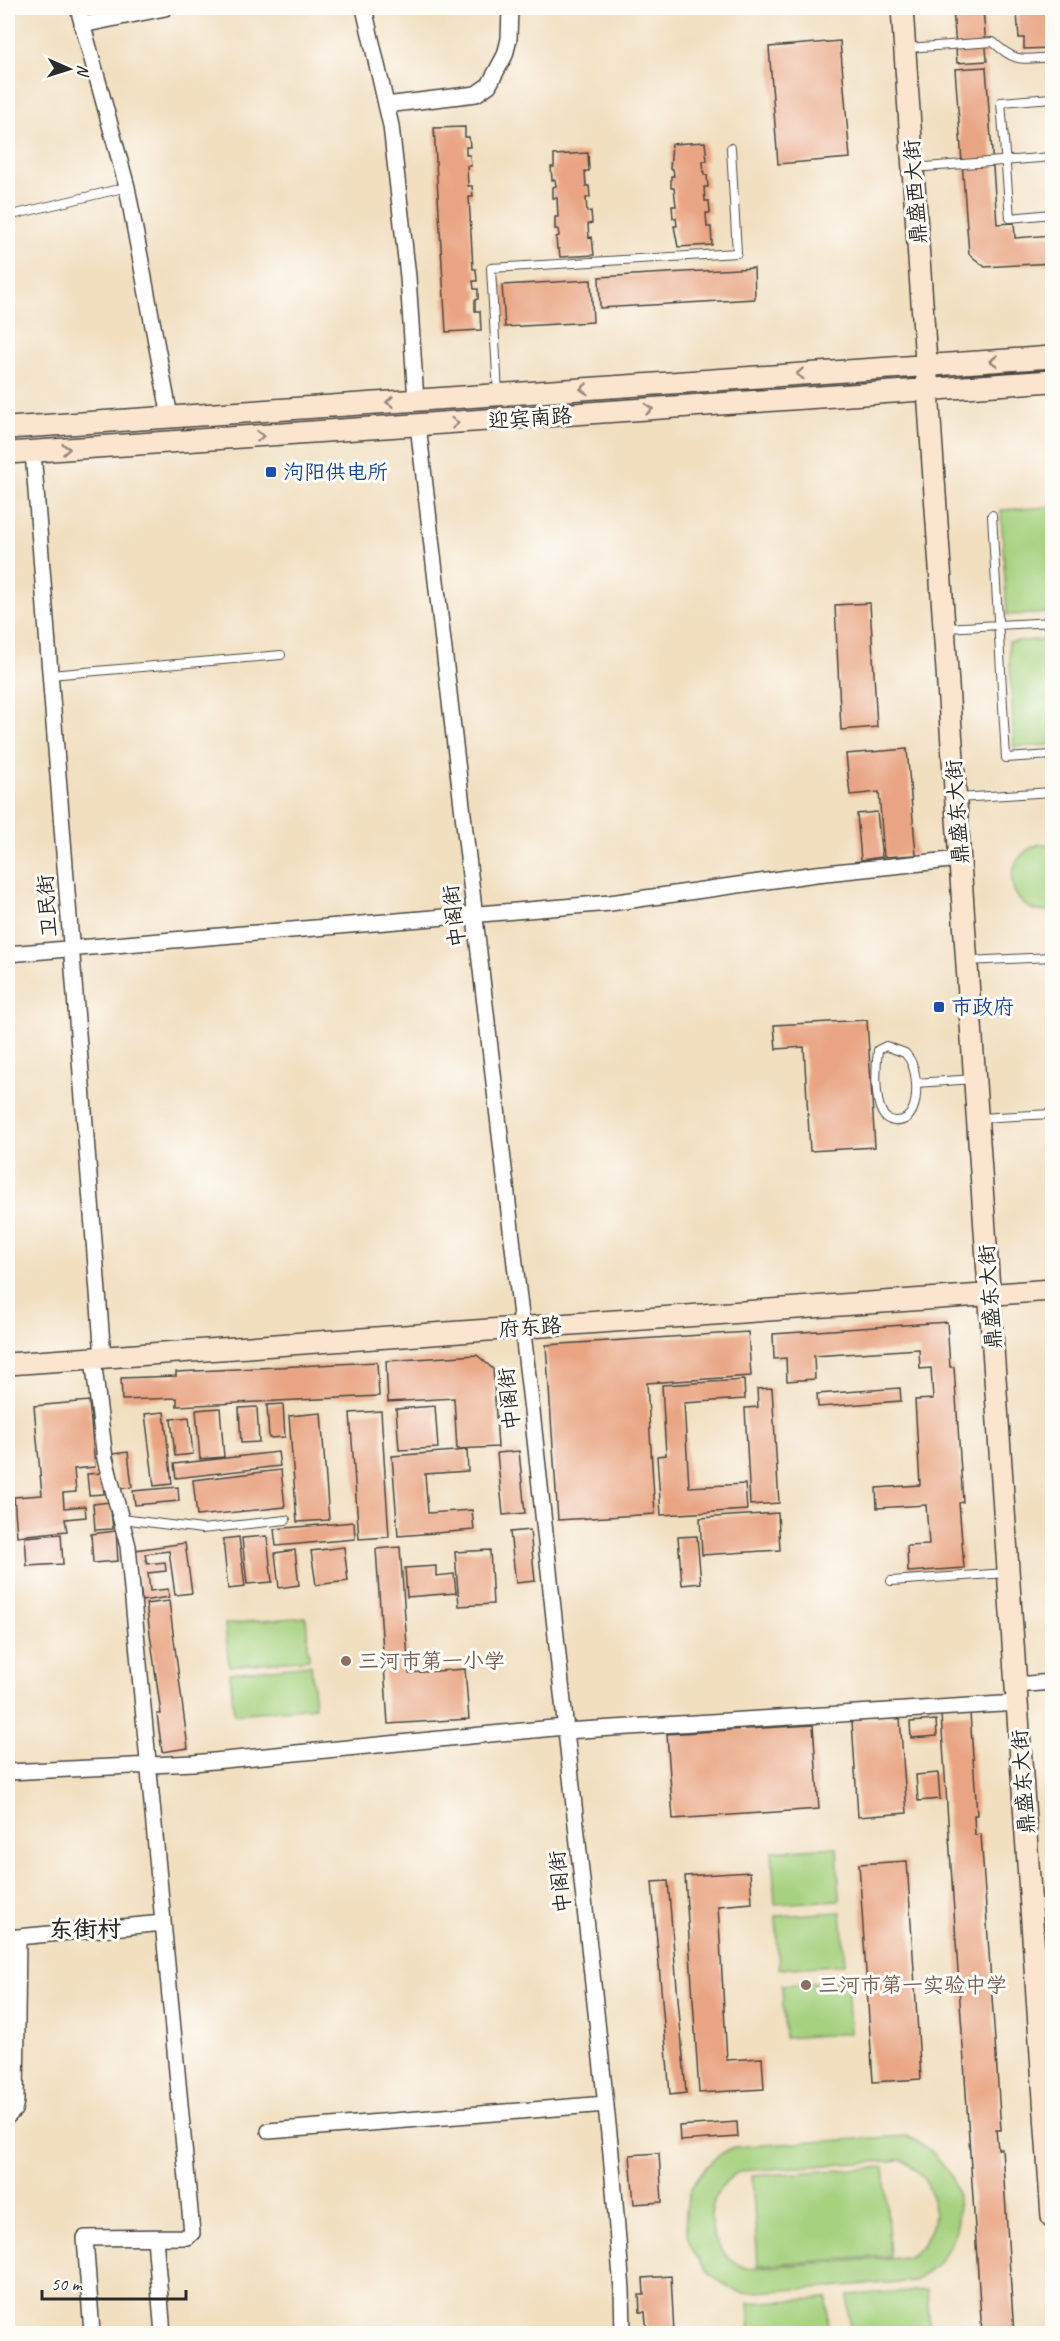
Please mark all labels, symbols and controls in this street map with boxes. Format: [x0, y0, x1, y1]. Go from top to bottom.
north arrow [39, 39, 99, 99]
text: N [73, 64, 93, 78]
street label: 鼎盛西大街 [898, 139, 932, 245]
one-way arrow [990, 354, 999, 367]
one-way arrow [795, 368, 804, 381]
one-way arrow [580, 382, 589, 395]
one-way arrow [385, 396, 394, 409]
street label: 迎宾南路 [487, 402, 573, 434]
one-way arrow [645, 403, 654, 416]
one-way arrow [450, 416, 459, 429]
one-way arrow [256, 430, 265, 443]
one-way arrow [61, 443, 70, 456]
place label: 泃阳供电所 [283, 459, 388, 485]
marker: 泃阳供电所 [264, 465, 278, 479]
street label: 鼎盛东大街 [940, 759, 974, 865]
street label: 卫民街 [32, 874, 62, 938]
street label: 中阁街 [437, 883, 471, 949]
place label: 市政府 [951, 994, 1014, 1020]
marker: 市政府 [932, 1000, 946, 1014]
street label: 鼎盛东大街 [973, 1244, 1007, 1350]
street label: 府东路 [498, 1312, 562, 1342]
street label: 中阁街 [493, 1366, 525, 1432]
place label: 三河市第一小学 [358, 1648, 505, 1674]
marker: 三河市第一小学 [339, 1654, 353, 1668]
street label: 鼎盛东大街 [1006, 1729, 1040, 1835]
street label: 中阁街 [544, 1849, 576, 1915]
district label: 东街村 [49, 1914, 121, 1944]
place label: 三河市第一实验中学 [818, 1972, 1007, 1998]
marker: 三河市第一实验中学 [799, 1978, 813, 1992]
scale bar [42, 2263, 186, 2301]
text: 50 m [51, 2273, 84, 2295]

